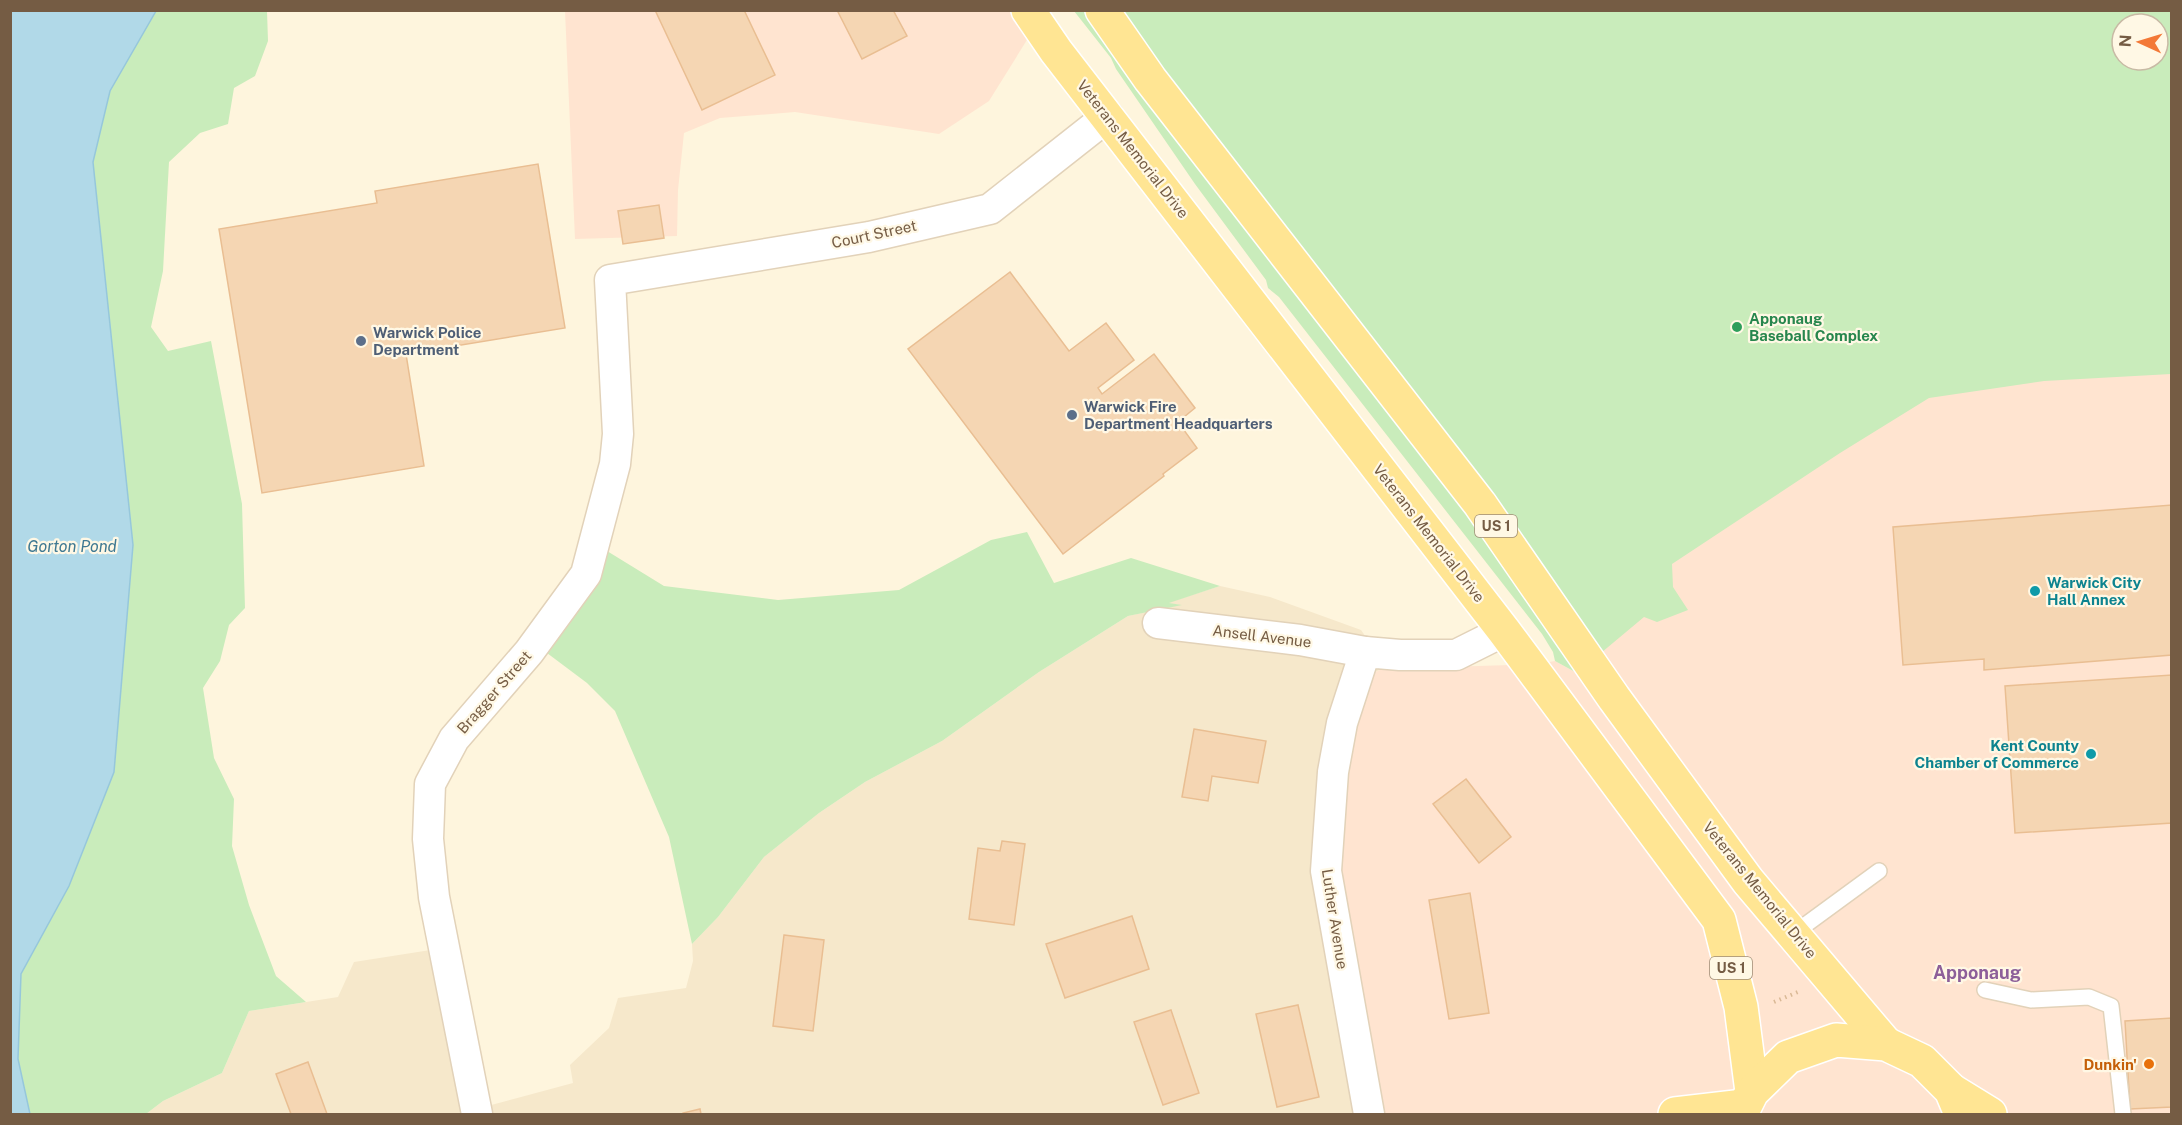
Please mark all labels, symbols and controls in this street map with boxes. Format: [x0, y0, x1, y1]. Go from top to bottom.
north arrow [2110, 12, 2170, 72]
text: N [2116, 34, 2135, 48]
street label: Veterans Memorial Drive [1074, 77, 1192, 221]
street label: Court Street [830, 217, 918, 251]
place label: Apponaug Baseball Complex [1749, 310, 1878, 344]
marker: Apponaug Baseball Complex [1730, 320, 1744, 334]
place label: Warwick Police Department [373, 324, 482, 358]
marker: Warwick Police Department [354, 334, 368, 348]
place label: Warwick Fire Department Headquarters [1084, 398, 1273, 432]
marker: Warwick Fire Department Headquarters [1065, 408, 1079, 422]
street label: Veterans Memorial Drive [1370, 461, 1488, 605]
road number: US 1 [1475, 515, 1517, 537]
water label: Gorton Pond [27, 537, 118, 556]
place label: Warwick City Hall Annex [2047, 574, 2142, 608]
marker: Warwick City Hall Annex [2028, 584, 2042, 598]
street label: Ansell Avenue [1212, 622, 1312, 650]
street label: Bragger Street [453, 647, 535, 737]
place label: Kent County Chamber of Commerce [1915, 737, 2080, 771]
marker: Kent County Chamber of Commerce [2084, 747, 2098, 761]
street label: Veterans Memorial Drive [1700, 818, 1820, 962]
street label: Luther Avenue [1319, 868, 1351, 970]
road number: US 1 [1710, 957, 1752, 979]
district label: Apponaug [1933, 962, 2021, 983]
place label: Dunkin' [2084, 1056, 2137, 1073]
marker: Dunkin' [2142, 1057, 2156, 1071]

